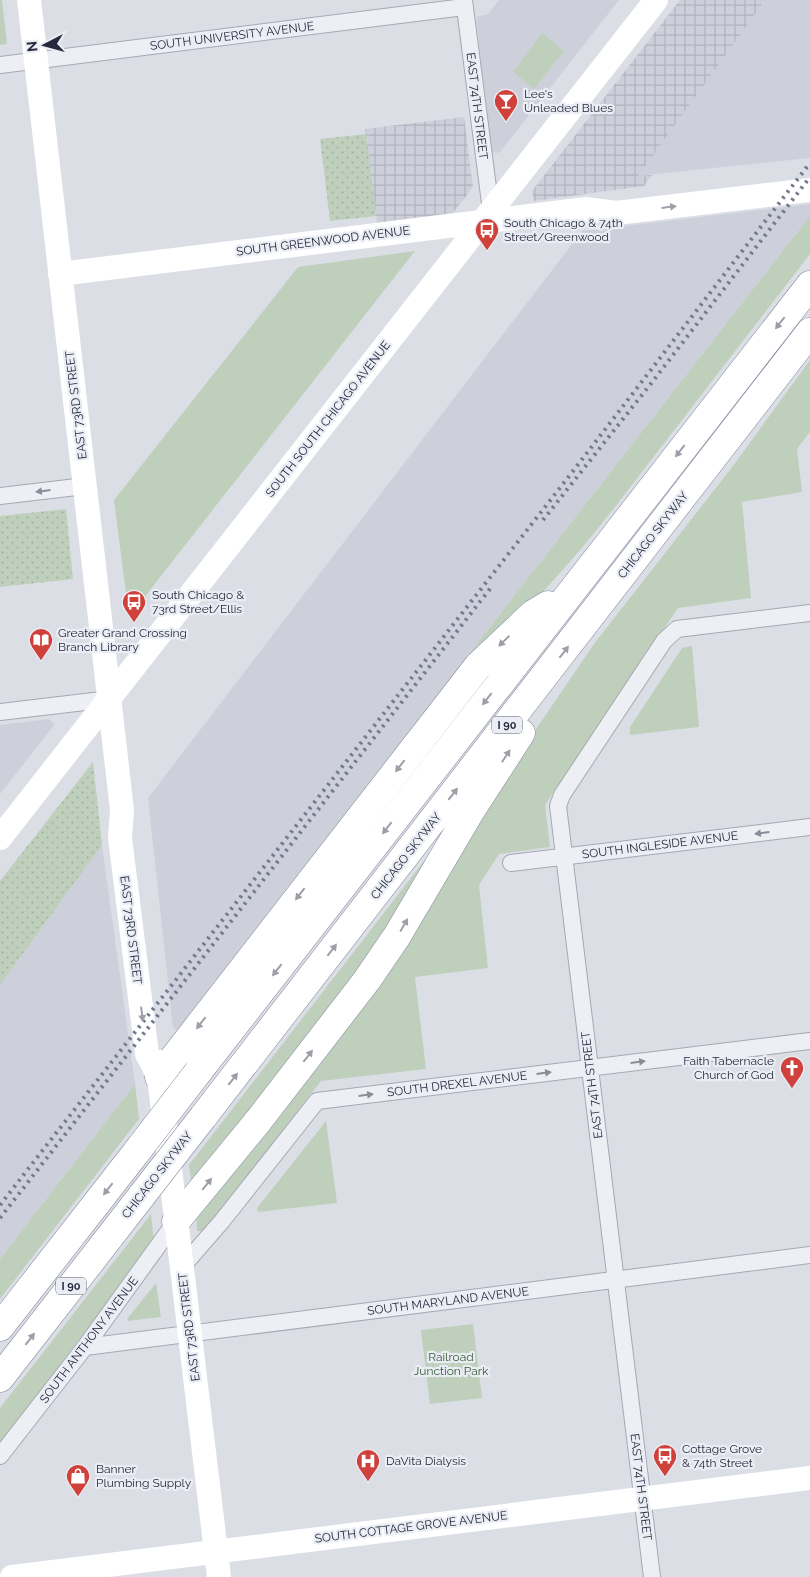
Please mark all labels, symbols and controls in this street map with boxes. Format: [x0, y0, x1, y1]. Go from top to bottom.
street label: SOUTH UNIVERSITY AVENUE [149, 19, 315, 53]
north arrow [20, 20, 70, 70]
text: N [24, 40, 41, 53]
street label: EAST 74TH STREET [463, 52, 491, 161]
place label: Lee's Unleaded Blues [524, 87, 613, 115]
bar icon: Lee's Unleaded Blues [493, 88, 519, 122]
one-way arrow [661, 203, 677, 211]
place label: South Chicago & 74th Street/Greenwood [504, 216, 623, 244]
bus stop icon: South Chicago & 74th Street/Greenwood [474, 217, 500, 251]
street label: SOUTH GREENWOOD AVENUE [235, 223, 411, 259]
one-way arrow [775, 316, 785, 330]
street label: SOUTH SOUTH CHICAGO AVENUE [263, 338, 393, 500]
street label: EAST 73RD STREET [62, 349, 90, 460]
one-way arrow [675, 444, 685, 458]
one-way arrow [34, 487, 50, 495]
street label: CHICAGO SKYWAY [615, 489, 691, 581]
place label: South Chicago & 73rd Street/Ellis [152, 588, 244, 616]
bus stop icon: South Chicago & 73rd Street/Ellis [121, 589, 147, 623]
place label: Greater Grand Crossing Branch Library [58, 626, 187, 654]
library icon: Greater Grand Crossing Branch Library [28, 627, 54, 661]
one-way arrow [498, 635, 510, 647]
one-way arrow [558, 646, 569, 659]
one-way arrow [482, 692, 492, 706]
road number: I 90 [492, 716, 522, 734]
one-way arrow [501, 749, 511, 763]
one-way arrow [394, 759, 405, 772]
one-way arrow [448, 788, 459, 801]
street label: CHICAGO SKYWAY [368, 810, 444, 902]
one-way arrow [382, 821, 393, 834]
street label: SOUTH INGLESIDE AVENUE [581, 828, 739, 862]
one-way arrow [753, 829, 769, 837]
street label: EAST 73RD STREET [117, 875, 145, 986]
one-way arrow [295, 887, 306, 900]
one-way arrow [399, 918, 408, 931]
one-way arrow [327, 944, 338, 957]
one-way arrow [272, 963, 282, 977]
one-way arrow [138, 1007, 146, 1023]
one-way arrow [196, 1016, 206, 1030]
street label: EAST 74TH STREET [578, 1030, 606, 1139]
one-way arrow [303, 1050, 314, 1063]
place label: Faith Tabernacle Church of God [683, 1054, 774, 1082]
church icon: Faith Tabernacle Church of God [779, 1055, 805, 1089]
one-way arrow [631, 1058, 647, 1066]
street label: SOUTH DREXEL AVENUE [386, 1068, 528, 1100]
one-way arrow [537, 1069, 553, 1077]
one-way arrow [228, 1072, 238, 1085]
one-way arrow [358, 1091, 374, 1099]
street label: CHICAGO SKYWAY [119, 1129, 195, 1221]
one-way arrow [202, 1177, 213, 1190]
one-way arrow [103, 1182, 113, 1196]
street label: EAST 73RD STREET [175, 1271, 203, 1382]
street label: SOUTH ANTHONY AVENUE [37, 1274, 141, 1406]
road number: I 90 [56, 1278, 86, 1294]
street label: SOUTH MARYLAND AVENUE [366, 1284, 530, 1318]
one-way arrow [25, 1333, 35, 1346]
park label: Railroad Junction Park [414, 1350, 489, 1378]
street label: EAST 74TH STREET [627, 1433, 655, 1542]
place label: Cottage Grove & 74th Street [682, 1442, 762, 1470]
bus stop icon: Cottage Grove & 74th Street [652, 1443, 678, 1477]
hospital icon: DaVita Dialysis [355, 1448, 381, 1482]
place label: DaVita Dialysis [386, 1454, 466, 1468]
place label: Banner Plumbing Supply [96, 1462, 192, 1490]
shop icon: Banner Plumbing Supply [65, 1463, 91, 1497]
street label: SOUTH COTTAGE GROVE AVENUE [314, 1508, 508, 1546]

